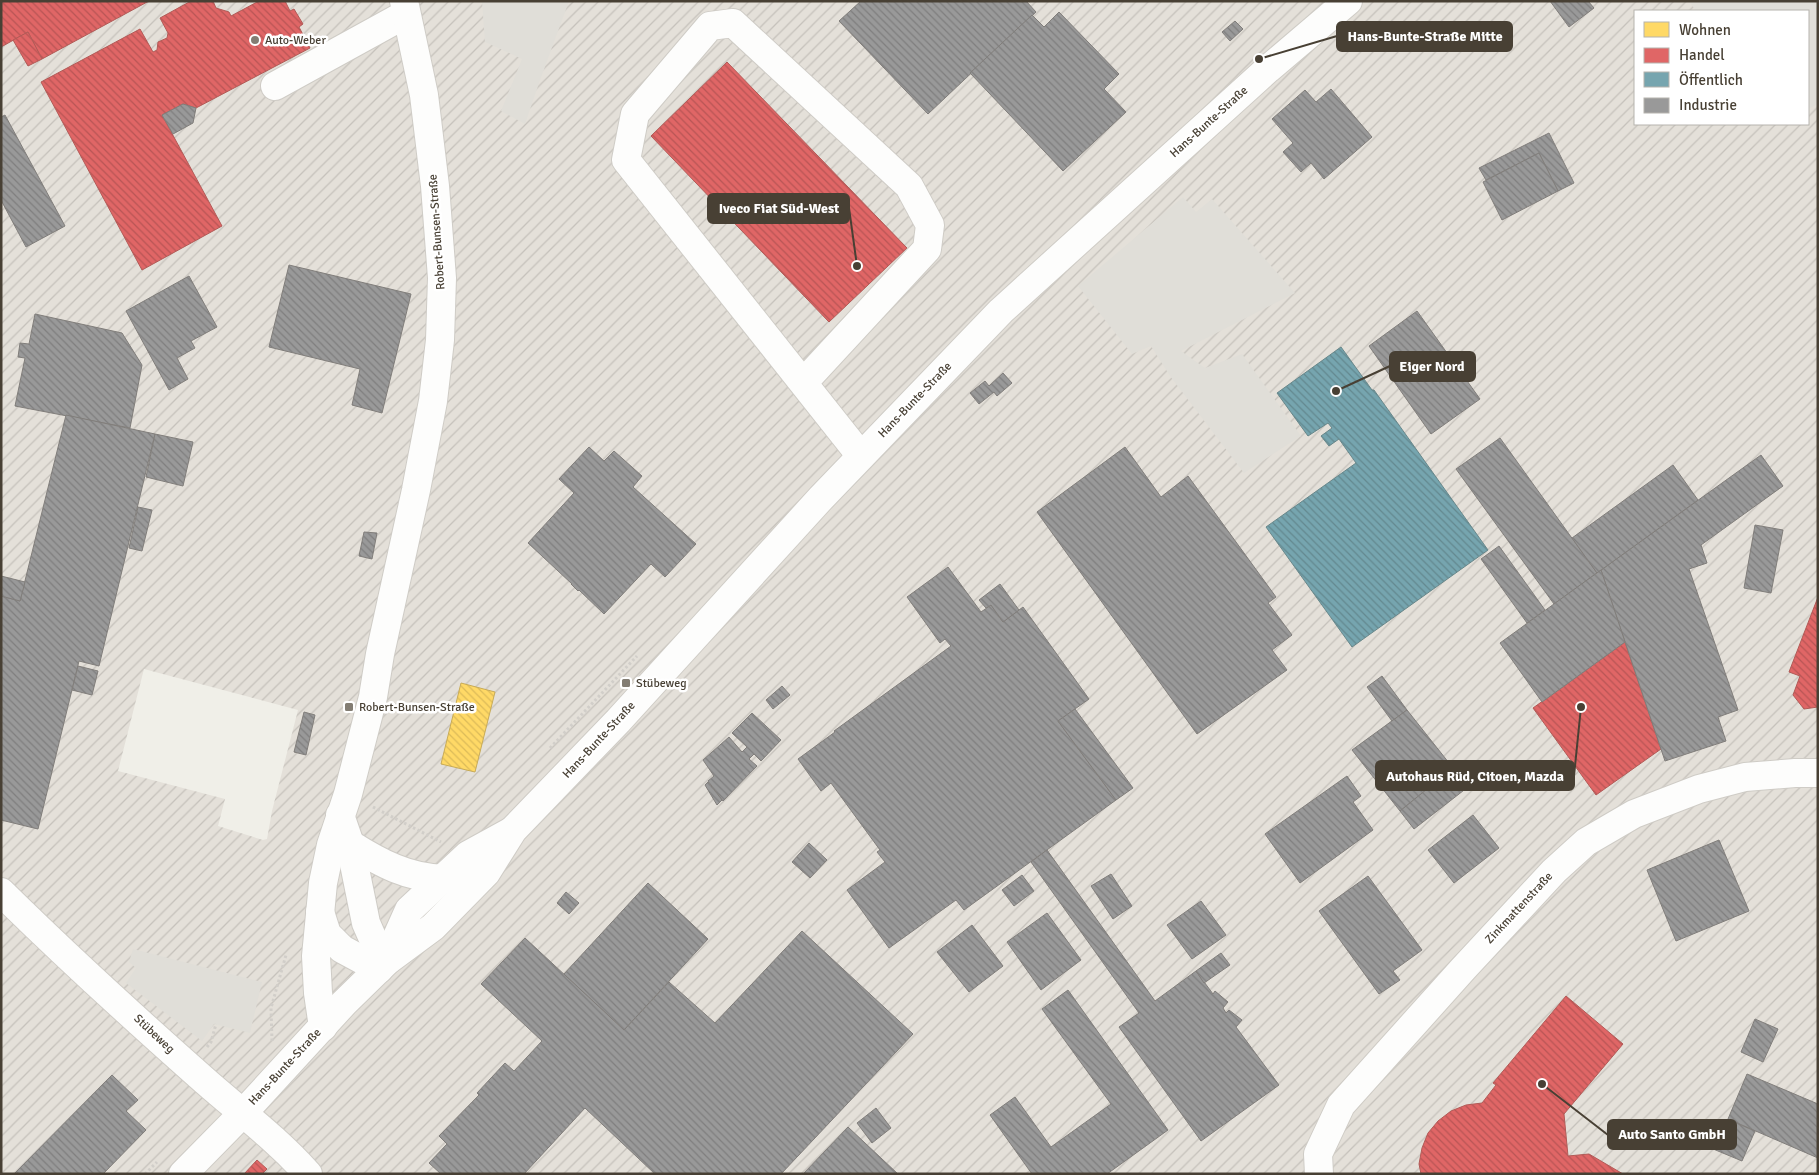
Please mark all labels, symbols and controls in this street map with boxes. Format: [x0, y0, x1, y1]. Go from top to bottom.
legend [1634, 10, 1809, 125]
text: Wohnen [1679, 21, 1731, 39]
callout: Hans-Bunte-Straße Mitte [1337, 22, 1512, 51]
text: Hans-Bunte-Straße Mitte [1347, 28, 1503, 45]
place label: Auto-Weber [265, 33, 326, 48]
marker: Auto-Weber [249, 34, 261, 46]
text: Handel [1679, 46, 1725, 64]
text: Öffentlich [1679, 71, 1743, 89]
street label: Hans-Bunte-Straße [1167, 83, 1251, 161]
text: Industrie [1679, 96, 1737, 114]
street label: Robert-Bunsen-Straße [425, 174, 449, 290]
callout: Iveco Fiat Süd-West [708, 194, 849, 223]
text: Iveco Fiat Süd-West [719, 200, 840, 217]
callout: Eiger Nord [1390, 352, 1475, 381]
text: Eiger Nord [1399, 358, 1465, 375]
street label: Hans-Bunte-Straße [875, 359, 955, 441]
place label: Stübeweg [636, 676, 686, 691]
marker: Stübeweg [620, 677, 632, 689]
street label: Hans-Bunte-Straße [560, 698, 638, 782]
place label: Robert-Bunsen-Straße [359, 700, 475, 715]
marker: Robert-Bunsen-Straße [343, 701, 355, 713]
callout: Autohaus Rüd, Citoen, Mazda [1376, 761, 1574, 790]
text: Autohaus Rüd, Citoen, Mazda [1386, 768, 1564, 785]
street label: Zinkmattenstraße [1482, 869, 1556, 947]
street label: Stübeweg [130, 1011, 178, 1057]
street label: Hans-Bunte-Straße [246, 1025, 324, 1109]
callout: Auto Santo GmbH [1608, 1120, 1736, 1149]
text: Auto Santo GmbH [1618, 1126, 1726, 1143]

